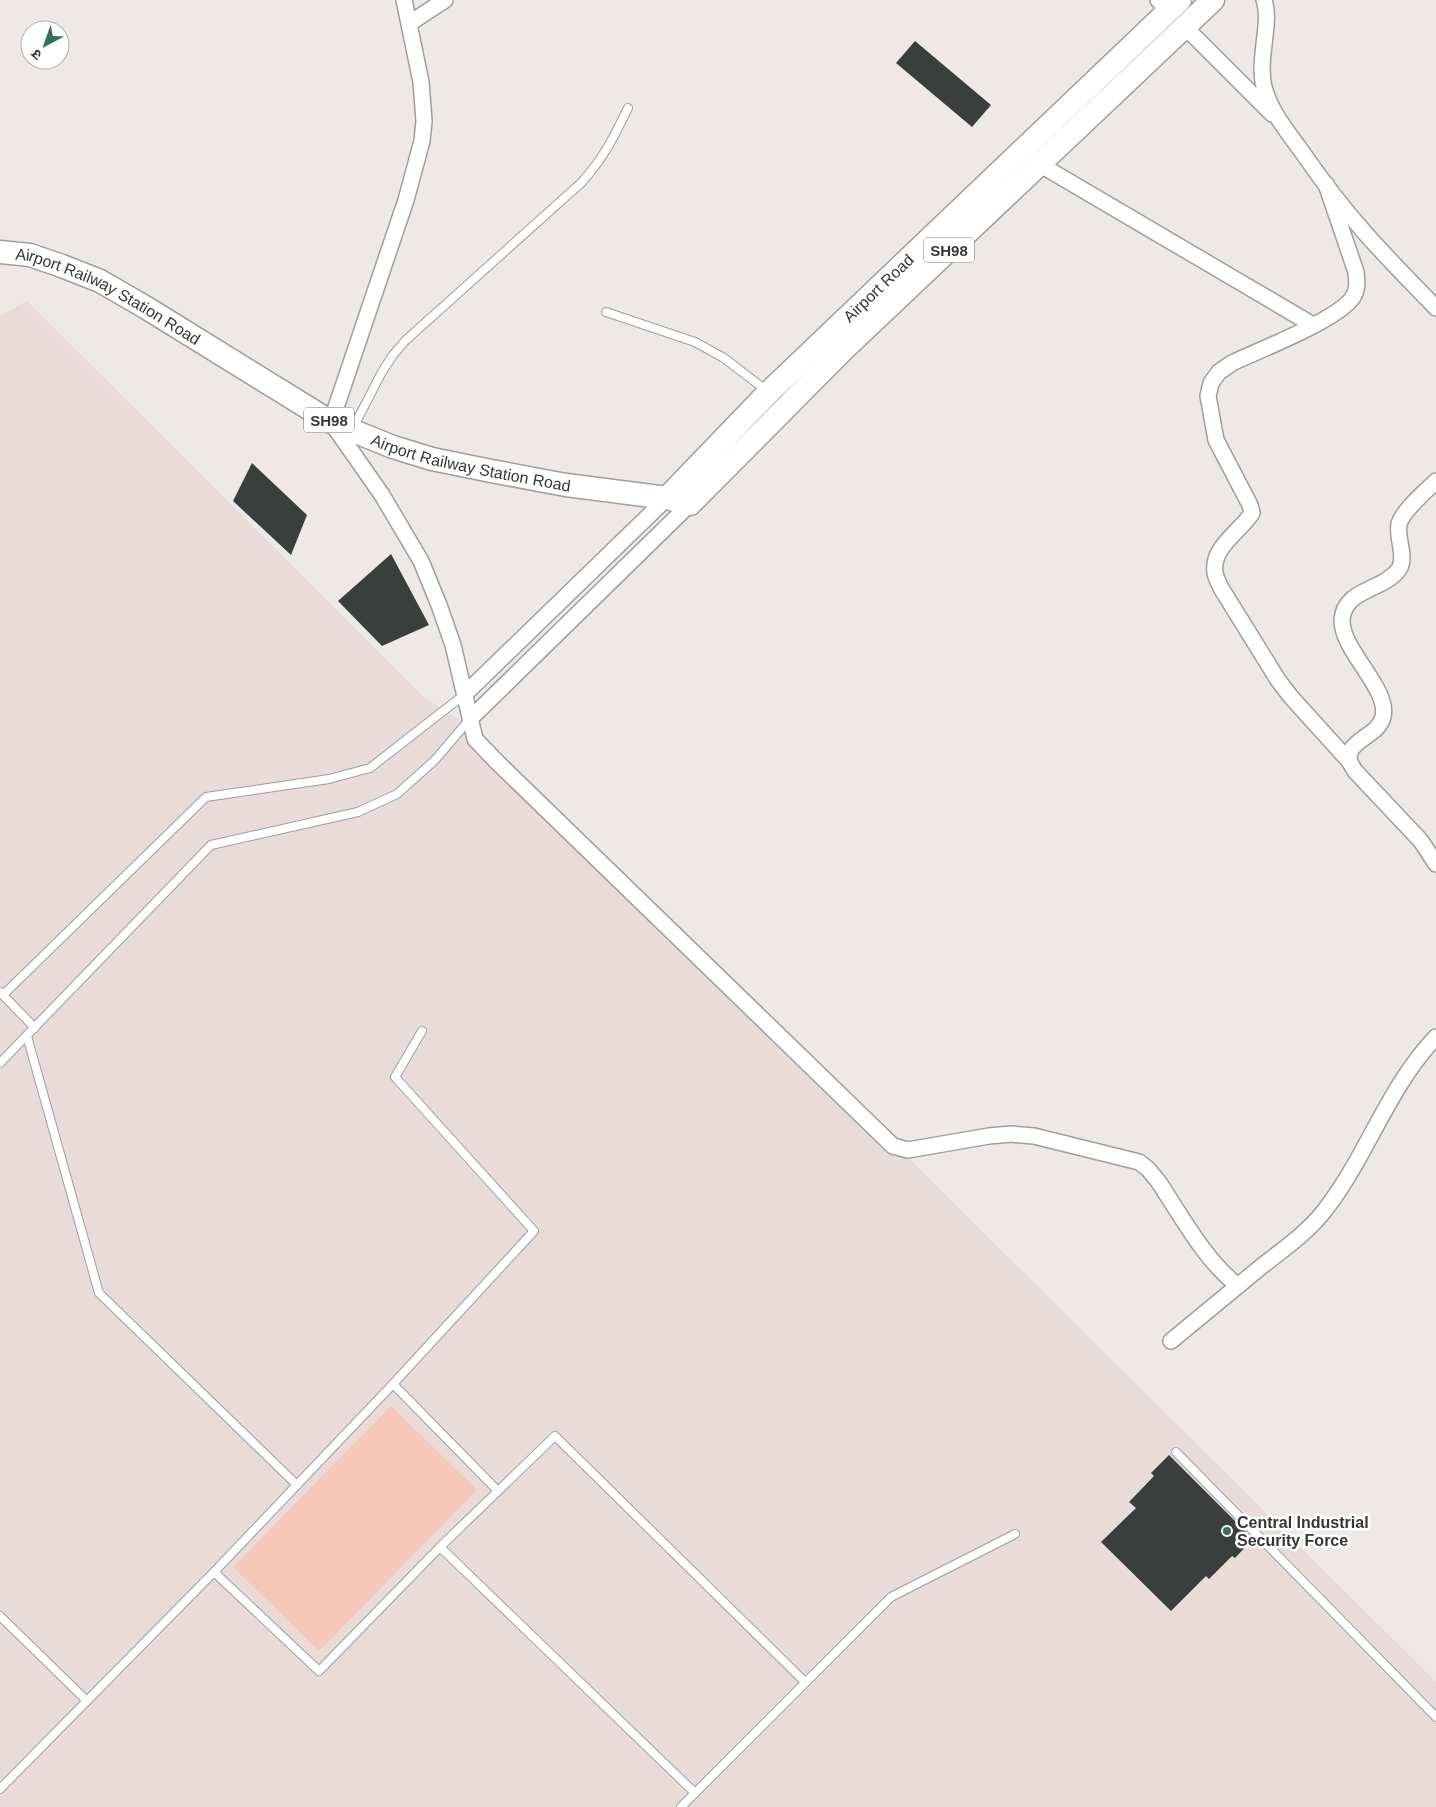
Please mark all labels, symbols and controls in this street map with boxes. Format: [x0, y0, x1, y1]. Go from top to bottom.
north arrow [20, 20, 70, 70]
text: उ [28, 46, 45, 64]
road number: SH98 [924, 238, 974, 262]
street label: Airport Railway Station Road [15, 245, 204, 348]
street label: Airport Road [840, 251, 917, 325]
road number: SH98 [304, 408, 354, 432]
street label: Airport Railway Station Road [369, 431, 572, 494]
place label: Central Industrial Security Force [1237, 1514, 1369, 1549]
marker: Central Industrial Security Force [1221, 1525, 1233, 1537]

